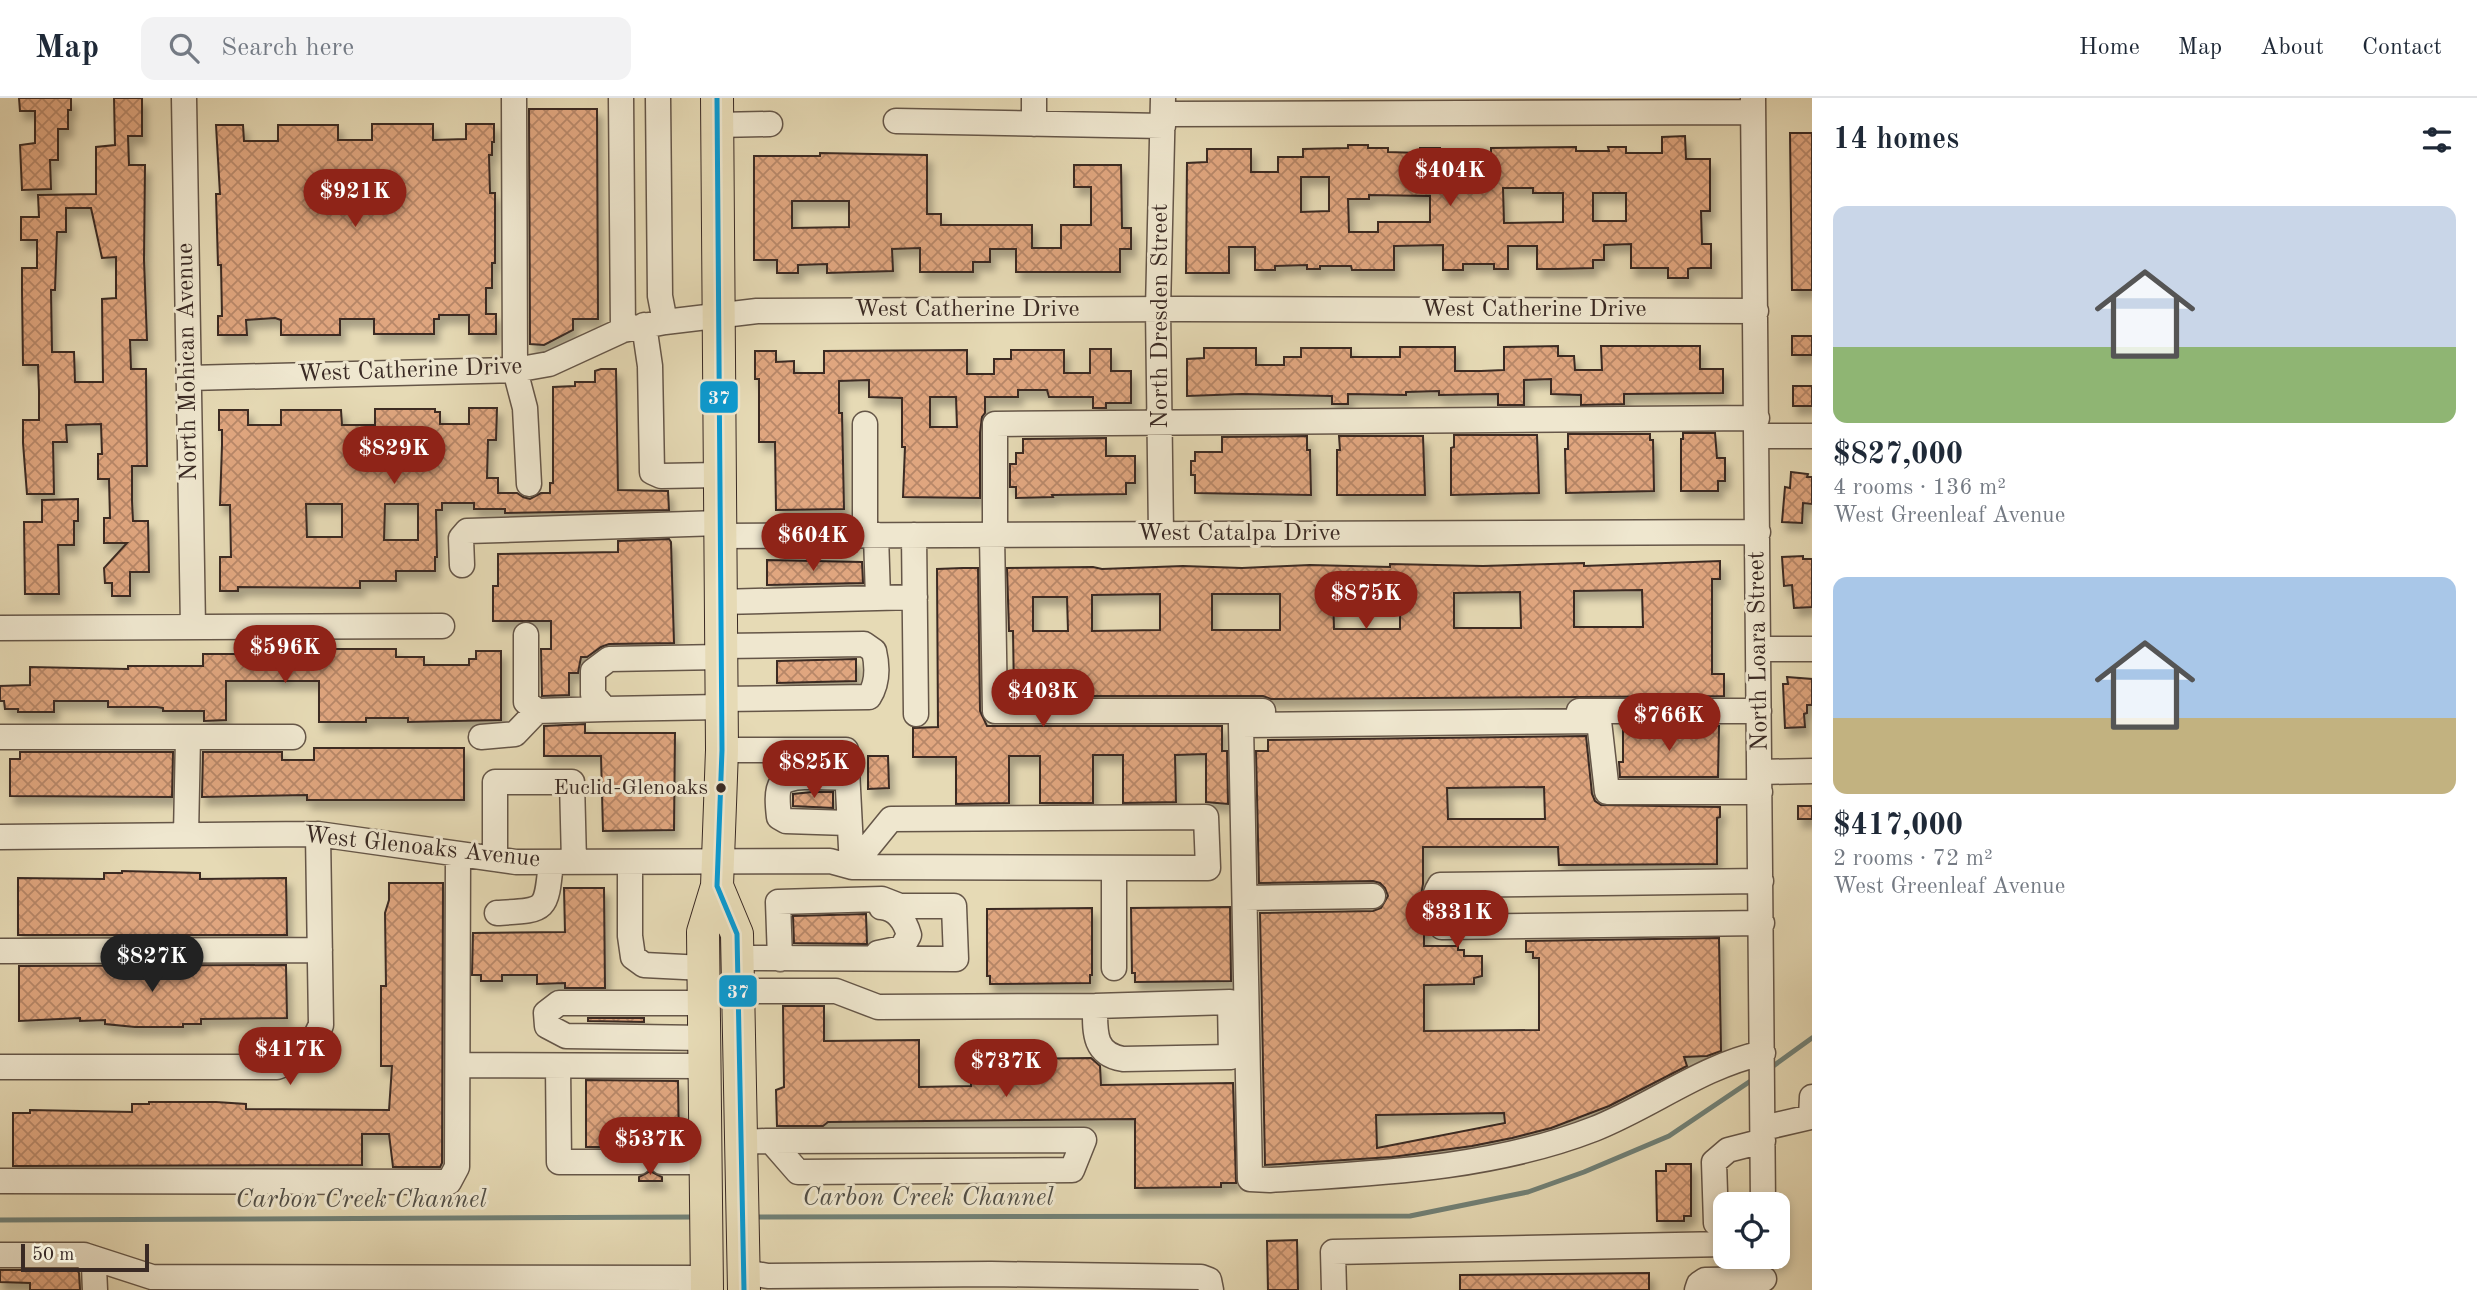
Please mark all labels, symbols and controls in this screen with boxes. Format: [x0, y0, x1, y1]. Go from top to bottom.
search box [141, 17, 631, 80]
icon: search [165, 29, 203, 67]
text: Map [35, 32, 99, 65]
text: Search here [221, 35, 354, 61]
text: Home [2079, 36, 2140, 60]
text: Map [2178, 36, 2222, 60]
text: About [2260, 36, 2324, 60]
text: Contact [2362, 36, 2442, 60]
icon: filters [2418, 121, 2456, 159]
text: 14 homes [1833, 125, 1959, 155]
pin: $404K [1401, 148, 1499, 208]
text: $404K [1414, 159, 1486, 182]
pin: $921K [306, 170, 404, 229]
text: $921K [319, 180, 391, 203]
street label: North Dresden Street [1149, 203, 1173, 429]
street label: North Mohican Avenue [174, 243, 202, 481]
icon: home [2082, 251, 2208, 377]
street label: West Catherine Drive [854, 298, 1080, 322]
street label: West Catherine Drive [1421, 298, 1647, 322]
street label: West Catherine Drive [297, 355, 523, 387]
line badge: 37 [699, 380, 739, 414]
text: 37 [708, 390, 730, 409]
pin: $829K [345, 426, 443, 486]
text: $829K [358, 437, 430, 460]
text: $827,000 [1833, 440, 1963, 470]
text: 4 rooms · 136 m² [1833, 476, 2006, 499]
text: West Greenleaf Avenue [1833, 504, 2065, 527]
pin: $604K [764, 514, 862, 573]
street label: West Catalpa Drive [1137, 522, 1341, 546]
text: $604K [777, 524, 849, 547]
street label: North Loara Street [1745, 551, 1773, 751]
pin: $875K [1317, 572, 1415, 631]
text: $875K [1330, 582, 1402, 605]
icon: home [2082, 622, 2208, 748]
pin: $596K [236, 626, 334, 685]
text: $596K [249, 636, 321, 659]
pin: $403K [994, 670, 1092, 729]
text: $403K [1007, 680, 1079, 703]
pin: $766K [1620, 694, 1718, 753]
text: $766K [1633, 704, 1705, 727]
pin: $825K [765, 740, 863, 800]
text: $825K [778, 751, 850, 774]
place label: Euclid-Glenoaks [553, 777, 708, 799]
marker: Euclid-Glenoaks [714, 781, 728, 795]
text: $417,000 [1833, 811, 1963, 841]
street label: West Glenoaks Avenue [303, 824, 541, 872]
text: 2 rooms · 72 m² [1833, 847, 1993, 870]
text: West Greenleaf Avenue [1833, 875, 2065, 898]
pin: $331K [1408, 890, 1506, 950]
text: $331K [1421, 901, 1493, 924]
pin: $827K [103, 934, 201, 994]
text: $827K [116, 945, 188, 968]
line badge: 37 [718, 974, 758, 1008]
text: 37 [727, 984, 749, 1003]
pin: $417K [241, 1028, 339, 1087]
text: $417K [254, 1038, 326, 1061]
pin: $737K [957, 1040, 1055, 1099]
text: $737K [970, 1050, 1042, 1073]
pin: $537K [601, 1118, 699, 1177]
text: $537K [614, 1128, 686, 1151]
water label: Carbon Creek Channel [802, 1185, 1054, 1211]
water label: Carbon Creek Channel [235, 1187, 487, 1213]
map controls [1713, 1192, 1790, 1269]
button: locate [1713, 1192, 1790, 1269]
scale bar [21, 1241, 149, 1273]
text: 50 m [32, 1246, 74, 1265]

